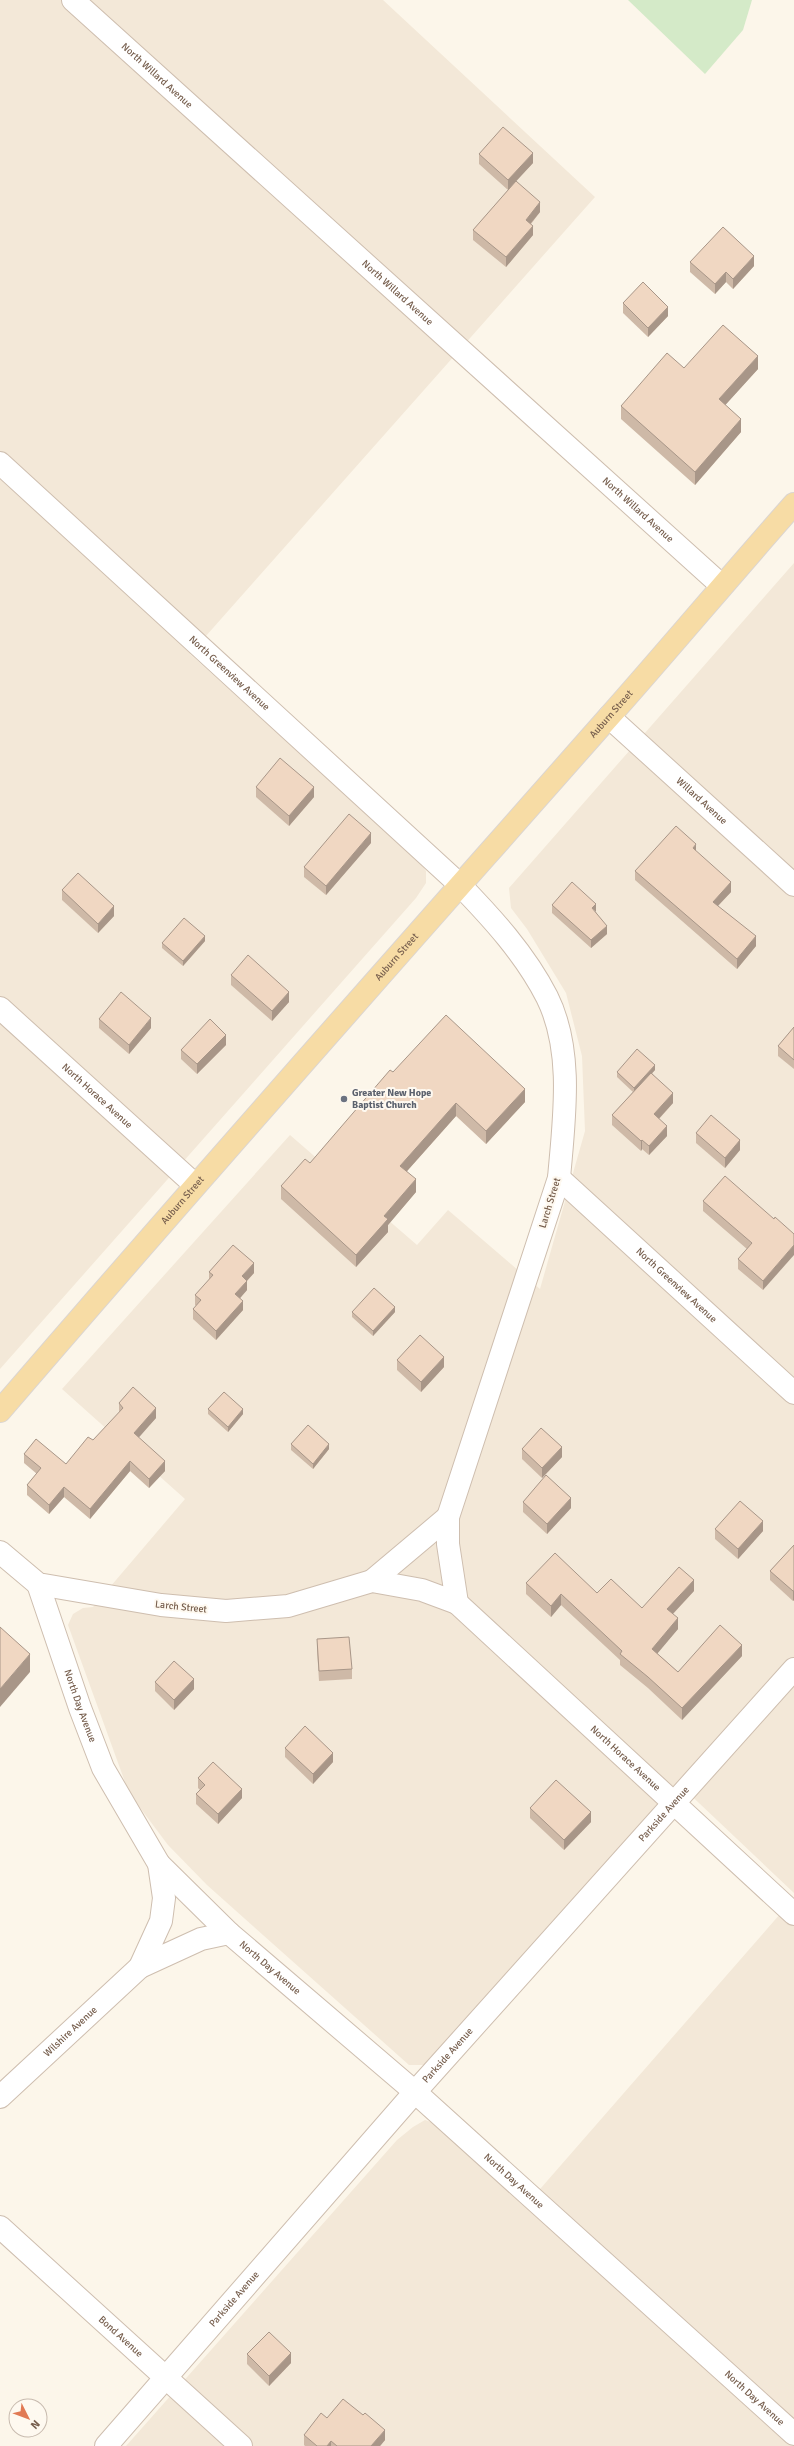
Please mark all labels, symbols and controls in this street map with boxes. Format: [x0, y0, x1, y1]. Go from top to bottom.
street label: North Willard Avenue [119, 41, 195, 111]
street label: North Willard Avenue [359, 258, 435, 328]
street label: North Willard Avenue [600, 475, 676, 545]
street label: North Greenview Avenue [186, 633, 272, 713]
street label: Auburn Street [587, 687, 636, 740]
street label: Willard Avenue [674, 775, 729, 827]
street label: Auburn Street [372, 930, 421, 983]
street label: North Horace Avenue [59, 1061, 135, 1131]
place label: Greater New Hope Baptist Church [352, 1087, 431, 1111]
marker: Greater New Hope Baptist Church [339, 1094, 349, 1104]
street label: Auburn Street [159, 1173, 207, 1227]
street label: Larch Street [537, 1176, 563, 1230]
street label: North Greenview Avenue [633, 1245, 719, 1325]
street label: Larch Street [154, 1598, 208, 1616]
street label: North Day Avenue [61, 1668, 99, 1744]
street label: North Horace Avenue [588, 1723, 663, 1794]
street label: Parkside Avenue [636, 1784, 692, 1844]
street label: North Day Avenue [237, 1938, 303, 1997]
street label: Wilshire Avenue [41, 2004, 100, 2059]
street label: Parkside Avenue [420, 2025, 476, 2086]
street label: North Day Avenue [481, 2151, 546, 2211]
street label: Parkside Avenue [207, 2269, 262, 2330]
street label: Bond Avenue [96, 2313, 145, 2360]
street label: North Day Avenue [722, 2368, 787, 2428]
north arrow [8, 2398, 48, 2438]
text: N [28, 2417, 42, 2432]

